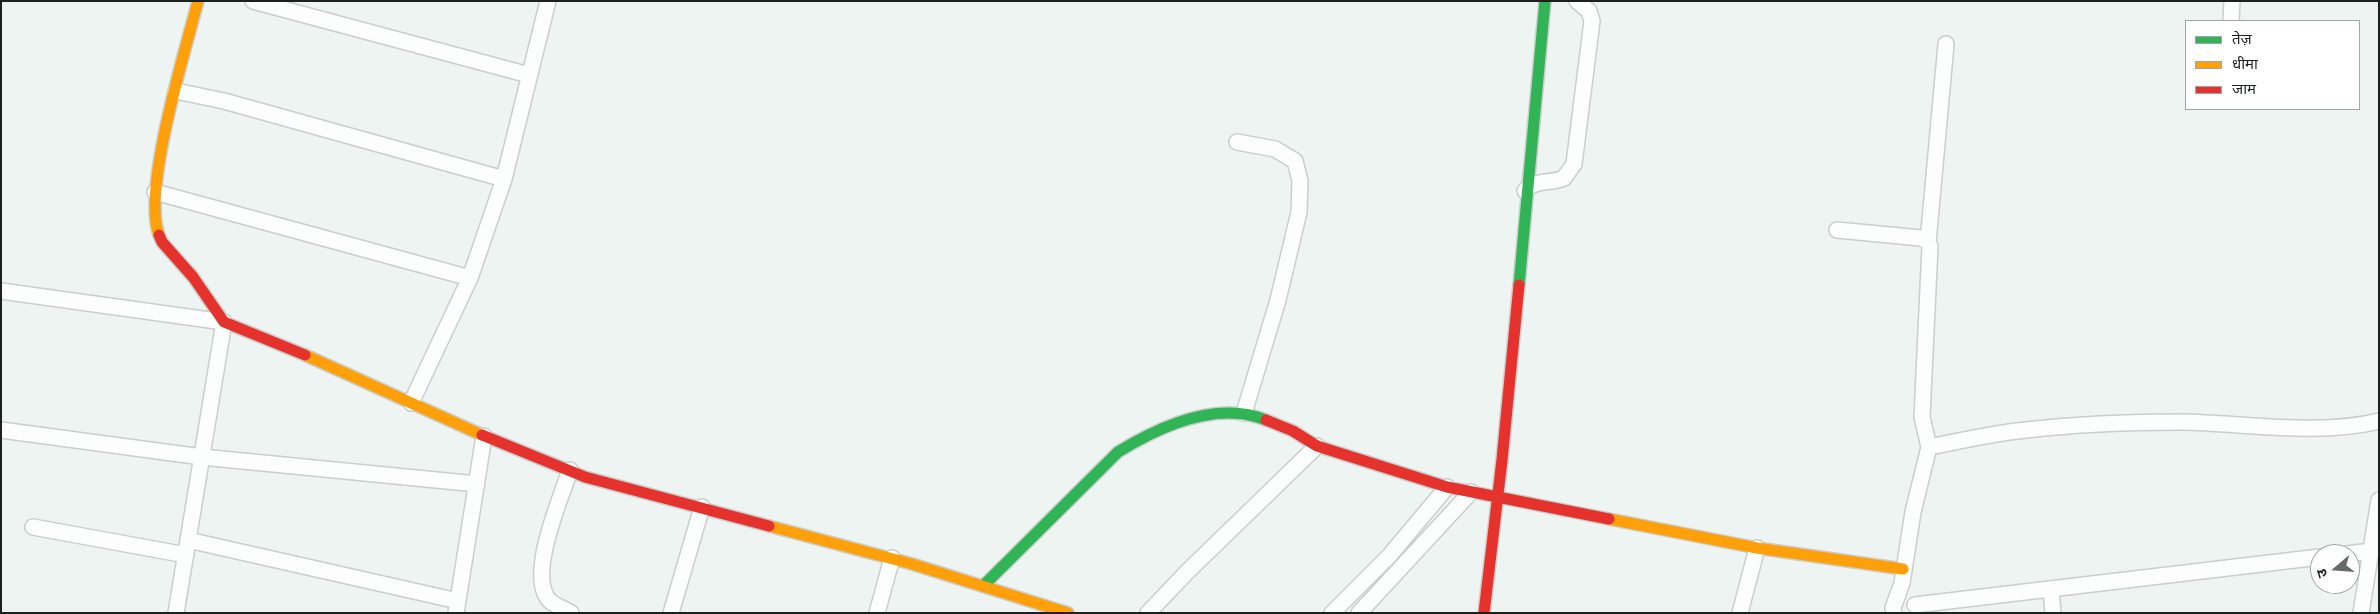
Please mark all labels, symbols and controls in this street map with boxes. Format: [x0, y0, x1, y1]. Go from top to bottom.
legend [2185, 20, 2360, 110]
text: तेज़ [2232, 29, 2252, 48]
text: धीमा [2232, 54, 2258, 73]
text: जाम [2232, 79, 2256, 98]
north arrow [2310, 544, 2360, 594]
text: उ [2312, 567, 2332, 580]

